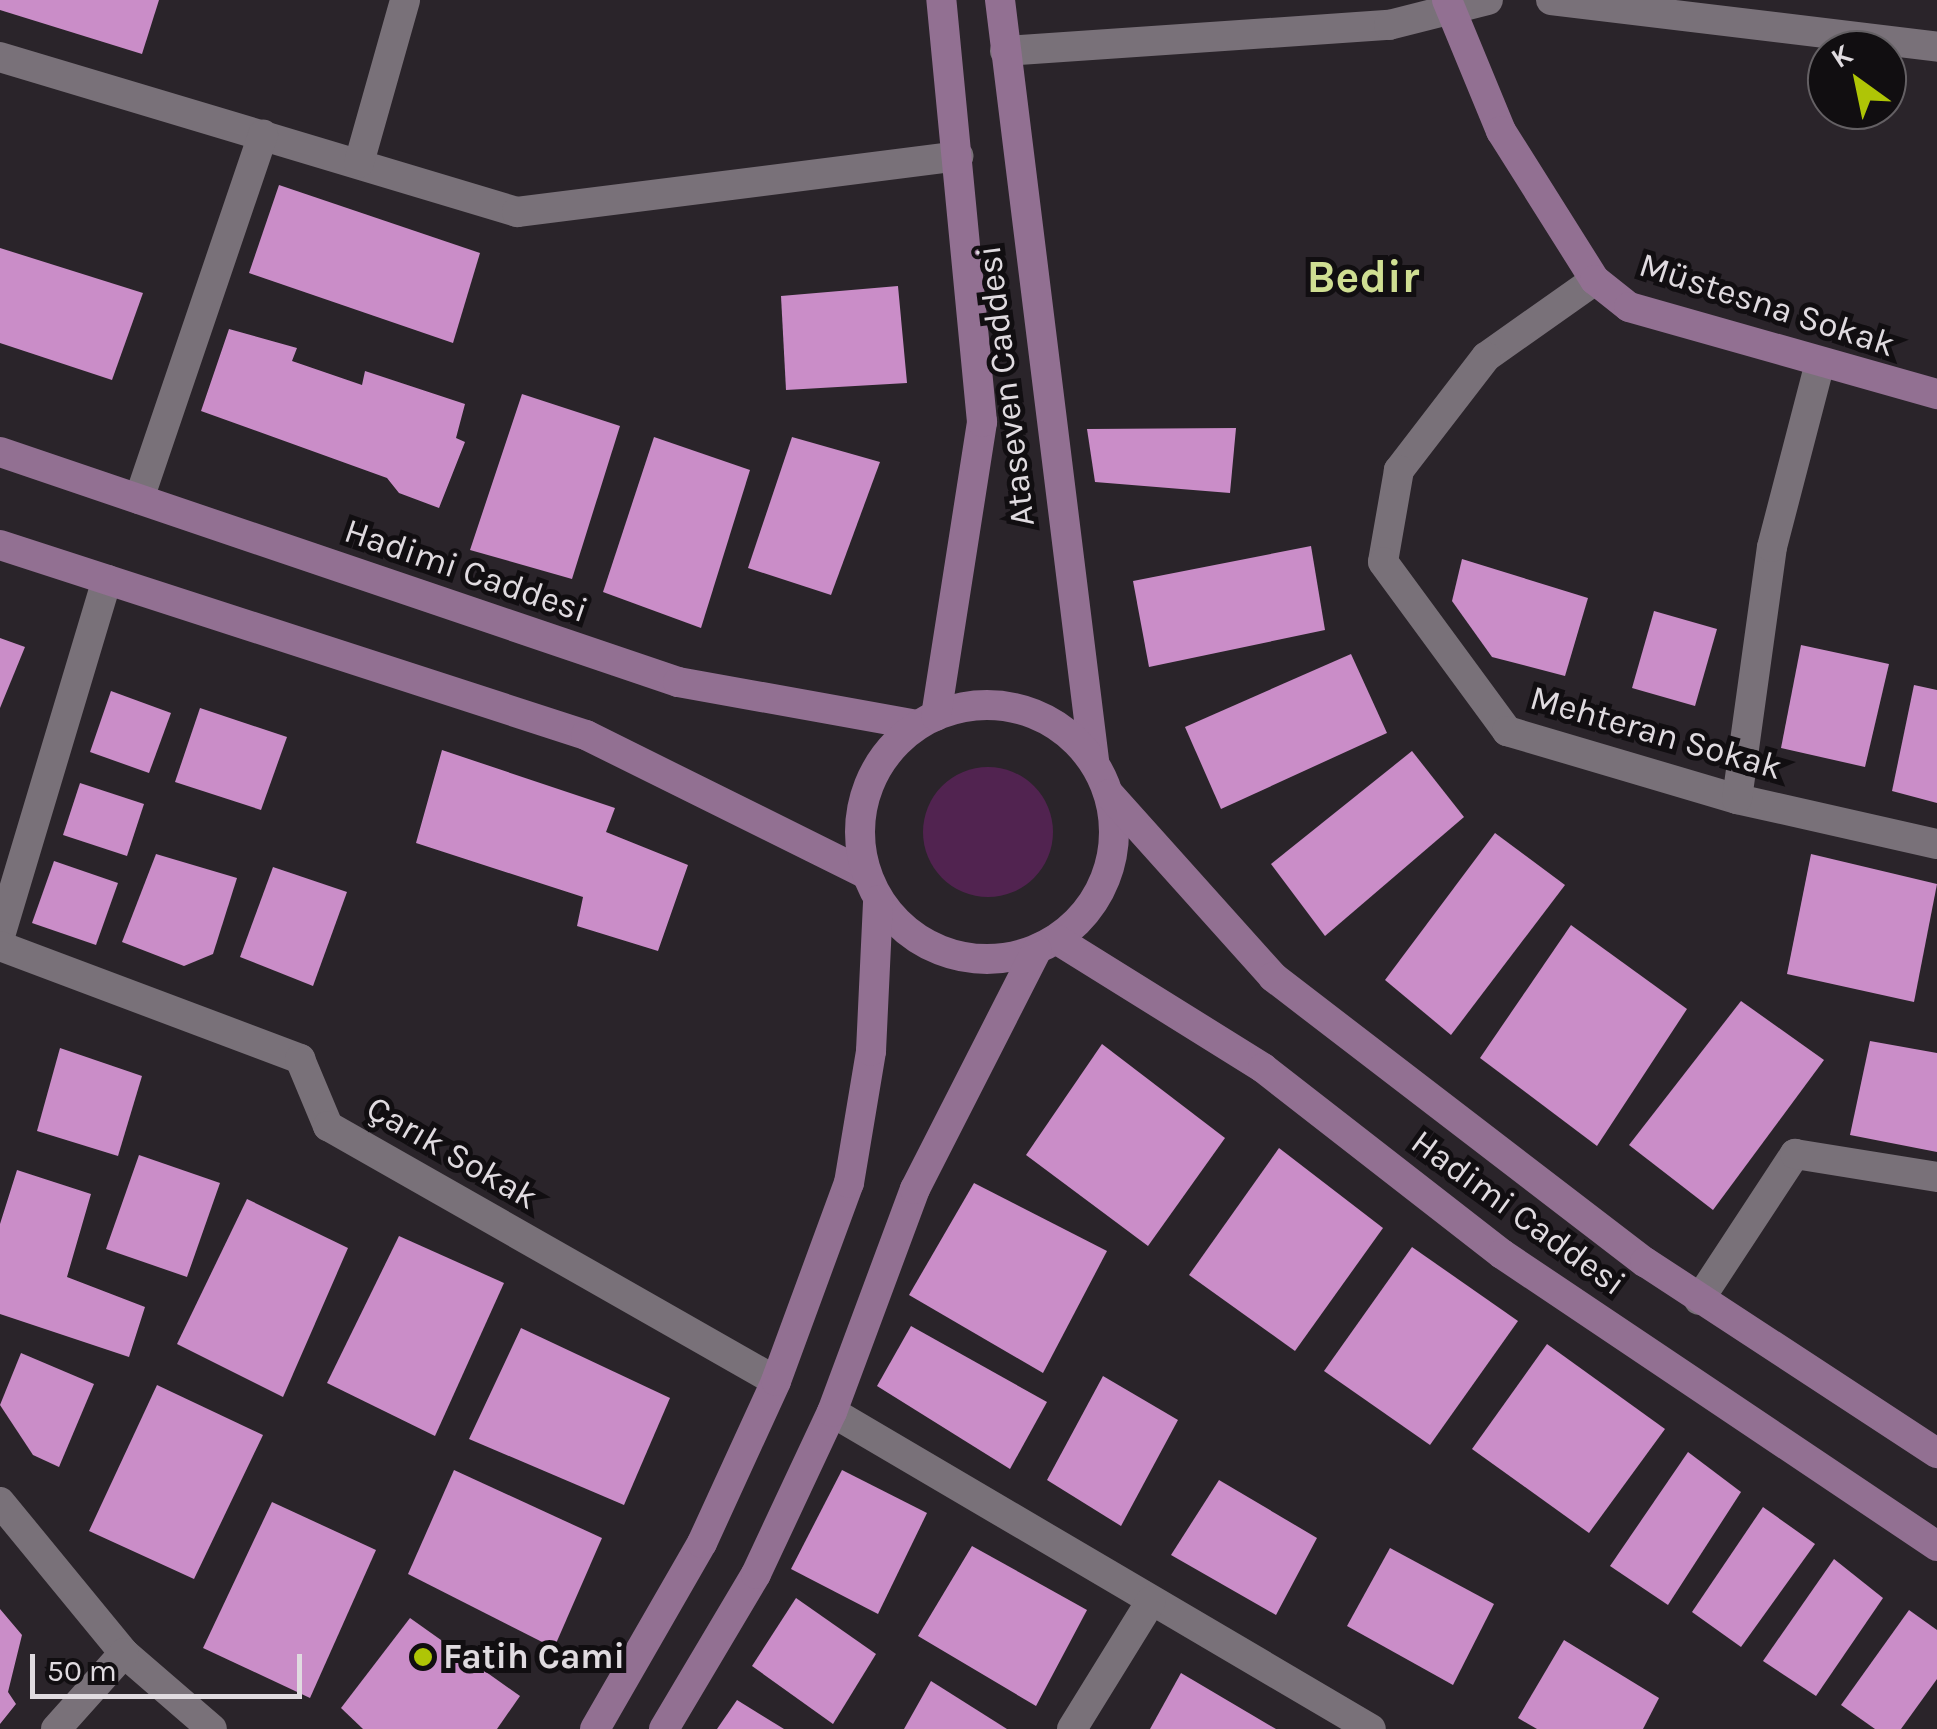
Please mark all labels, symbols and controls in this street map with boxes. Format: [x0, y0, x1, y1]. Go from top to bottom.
north arrow [1807, 30, 1907, 130]
text: K [1825, 37, 1858, 75]
street label: Ataseven Caddesi [968, 243, 1044, 529]
street label: Müstesna Sokak [1634, 244, 1900, 366]
district label: Bedir [1306, 251, 1420, 305]
street label: Hadimi Caddesi [339, 510, 593, 632]
street label: Mehteran Sokak [1525, 677, 1787, 789]
street label: Çarık Sokak [359, 1087, 545, 1219]
street label: Hadimi Caddesi [1403, 1121, 1633, 1305]
scale bar [35, 1634, 308, 1696]
place label: Fatih Cami [443, 1636, 625, 1678]
marker: Fatih Cami [412, 1646, 434, 1668]
text: 50 m [47, 1653, 117, 1689]

